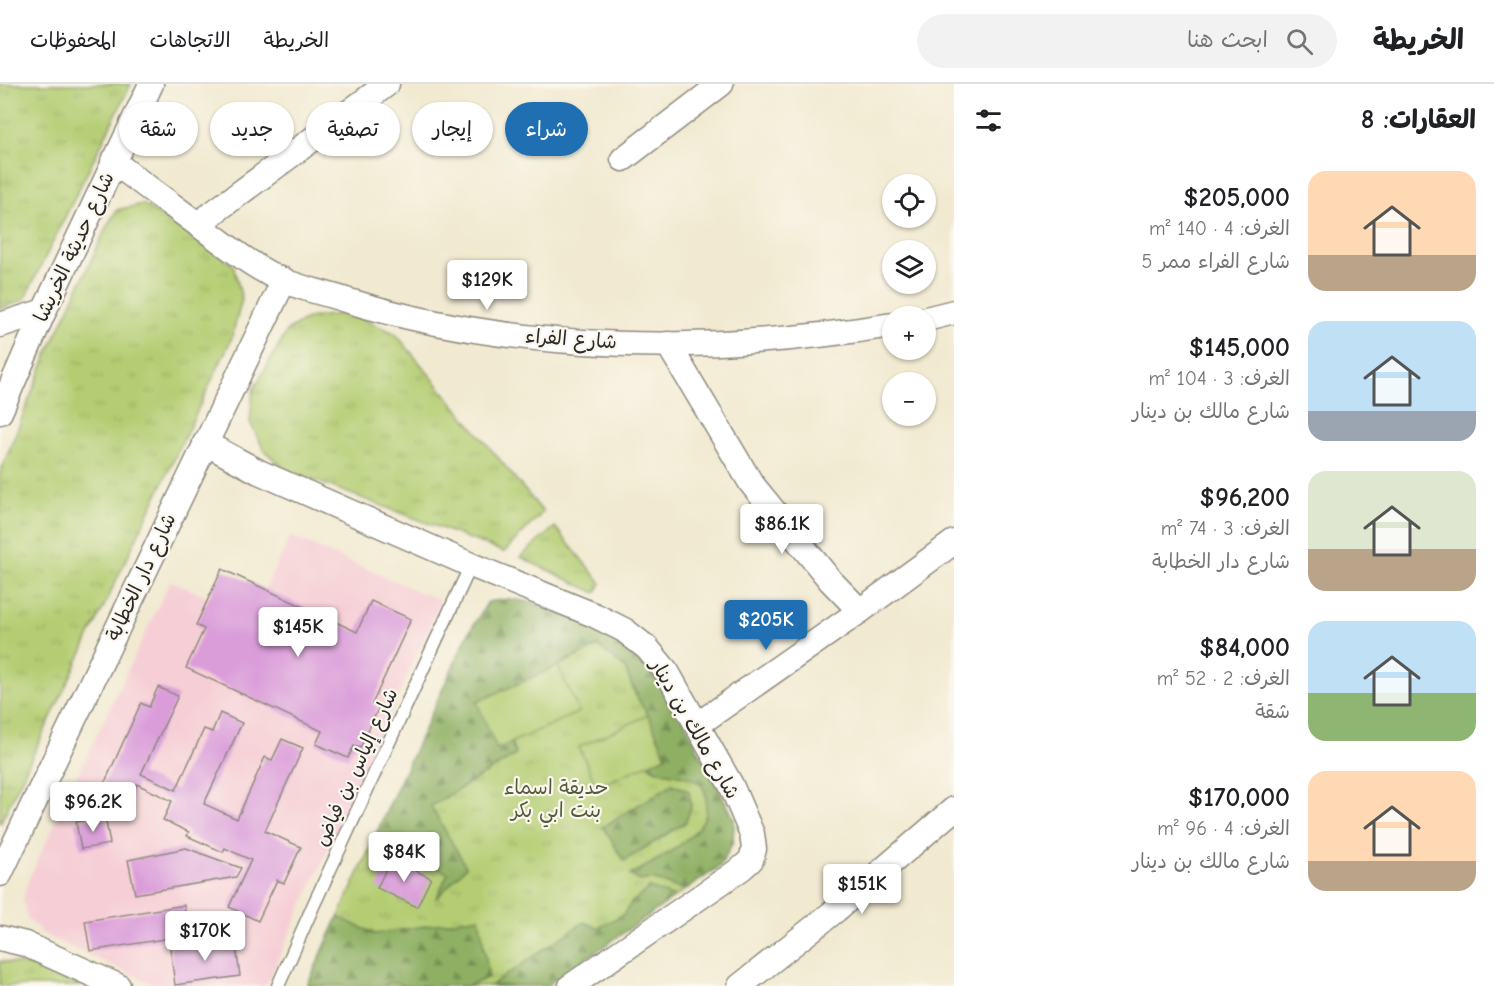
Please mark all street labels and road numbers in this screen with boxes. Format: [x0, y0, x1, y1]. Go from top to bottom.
street label: شارع حديثة الخريشا [29, 168, 121, 327]
street label: شارع الفراء [524, 324, 618, 356]
street label: شارع دار الخطابة [101, 510, 182, 645]
street label: شارع مالك بن دينار [643, 653, 744, 804]
street label: شارع إلياس بن فياض [309, 684, 404, 850]

